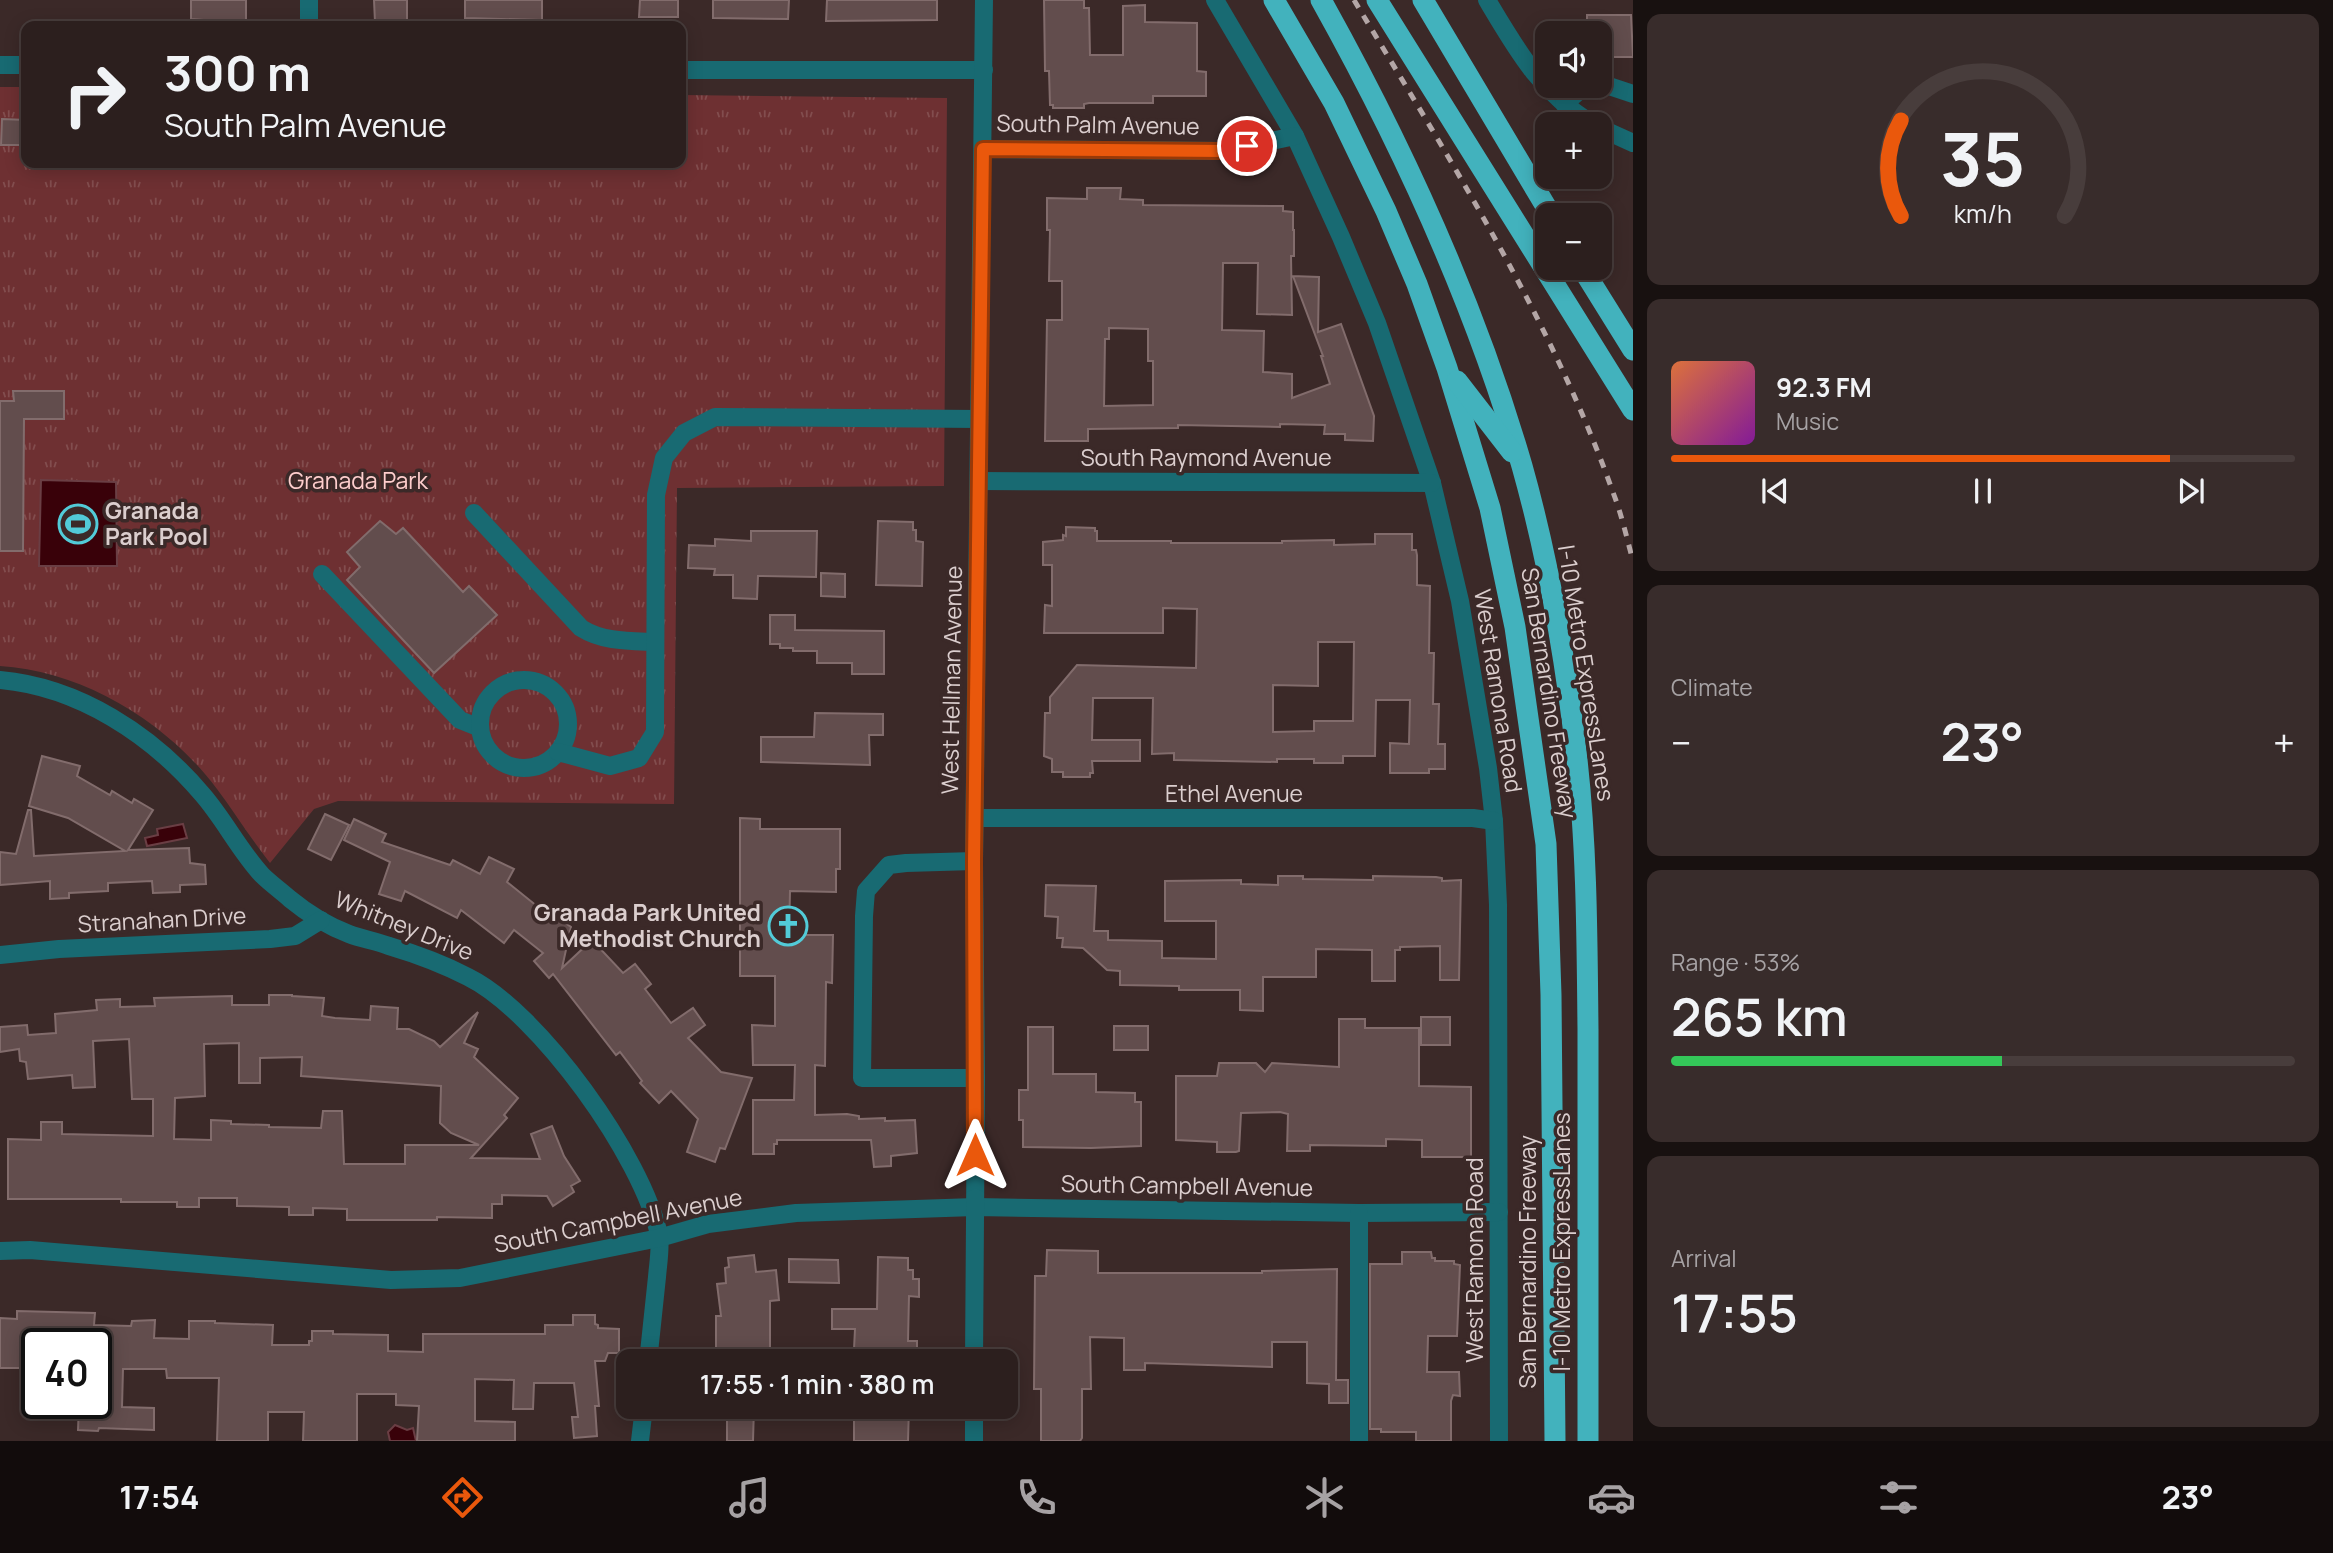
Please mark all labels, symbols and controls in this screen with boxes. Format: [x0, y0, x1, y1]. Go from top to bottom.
map controls [1535, 21, 1612, 280]
button: sound [1535, 21, 1612, 98]
text: 300 m [164, 39, 311, 106]
icon: right [49, 49, 140, 140]
text: South Palm Avenue [164, 103, 447, 147]
street label: South Palm Avenue [996, 106, 1200, 142]
text: 35 [1941, 108, 2026, 208]
button: + [1535, 112, 1612, 189]
pin [1217, 116, 1277, 176]
icon: arrive [1228, 127, 1266, 165]
text: km/h [1954, 196, 2012, 231]
button: − [1535, 203, 1612, 280]
text: 92.3 FM [1776, 369, 1872, 405]
text: Music [1776, 405, 1839, 437]
street label: South Raymond Avenue [1080, 441, 1332, 473]
park label: Granada Park [288, 464, 429, 496]
icon: previous [1756, 472, 1794, 510]
icon: pause [1964, 472, 2002, 510]
icon: next [2172, 472, 2210, 510]
place label: Granada Park Pool [105, 494, 208, 552]
sports icon: Granada Park Pool [57, 503, 99, 545]
street label: I-10 Metro ExpressLanes [1551, 542, 1623, 803]
street label: West Hellman Avenue [933, 565, 969, 795]
street label: San Bernardino Freeway [1514, 565, 1586, 821]
street label: West Ramona Road [1467, 587, 1531, 795]
text: Climate [1671, 671, 1753, 703]
text: 23° [1940, 706, 2024, 777]
text: − [1671, 716, 1692, 768]
text: + [2273, 716, 2295, 768]
street label: Ethel Avenue [1165, 777, 1303, 809]
street label: Whitney Drive [330, 883, 479, 967]
place label: Granada Park United Methodist Church [534, 896, 761, 954]
street label: Stranahan Drive [77, 899, 247, 939]
church icon: Granada Park United Methodist Church [767, 905, 809, 947]
text: Range · 53% [1671, 946, 1800, 978]
text: 265 km [1671, 981, 1848, 1052]
street label: I-10 Metro ExpressLanes [1545, 1112, 1577, 1372]
position arrow [938, 1118, 1012, 1192]
street label: San Bernardino Freeway [1511, 1135, 1543, 1389]
street label: West Ramona Road [1458, 1157, 1490, 1363]
street label: South Campbell Avenue [1061, 1167, 1313, 1203]
street label: South Campbell Avenue [491, 1180, 745, 1260]
text: Arrival [1671, 1242, 1737, 1274]
text: 17:55 [1671, 1277, 1798, 1348]
speed limit sign: 40 [21, 1328, 112, 1419]
text: 17:55 · 1 min · 380 m [700, 1366, 934, 1402]
icon: directions [438, 1473, 487, 1522]
icon: music [725, 1473, 774, 1522]
icon: phone [1012, 1473, 1061, 1522]
icon: climate [1300, 1473, 1349, 1522]
icon: car [1587, 1473, 1636, 1522]
icon: filters [1874, 1473, 1923, 1522]
text: 17:54 [119, 1475, 199, 1519]
text: 23° [2162, 1475, 2214, 1519]

